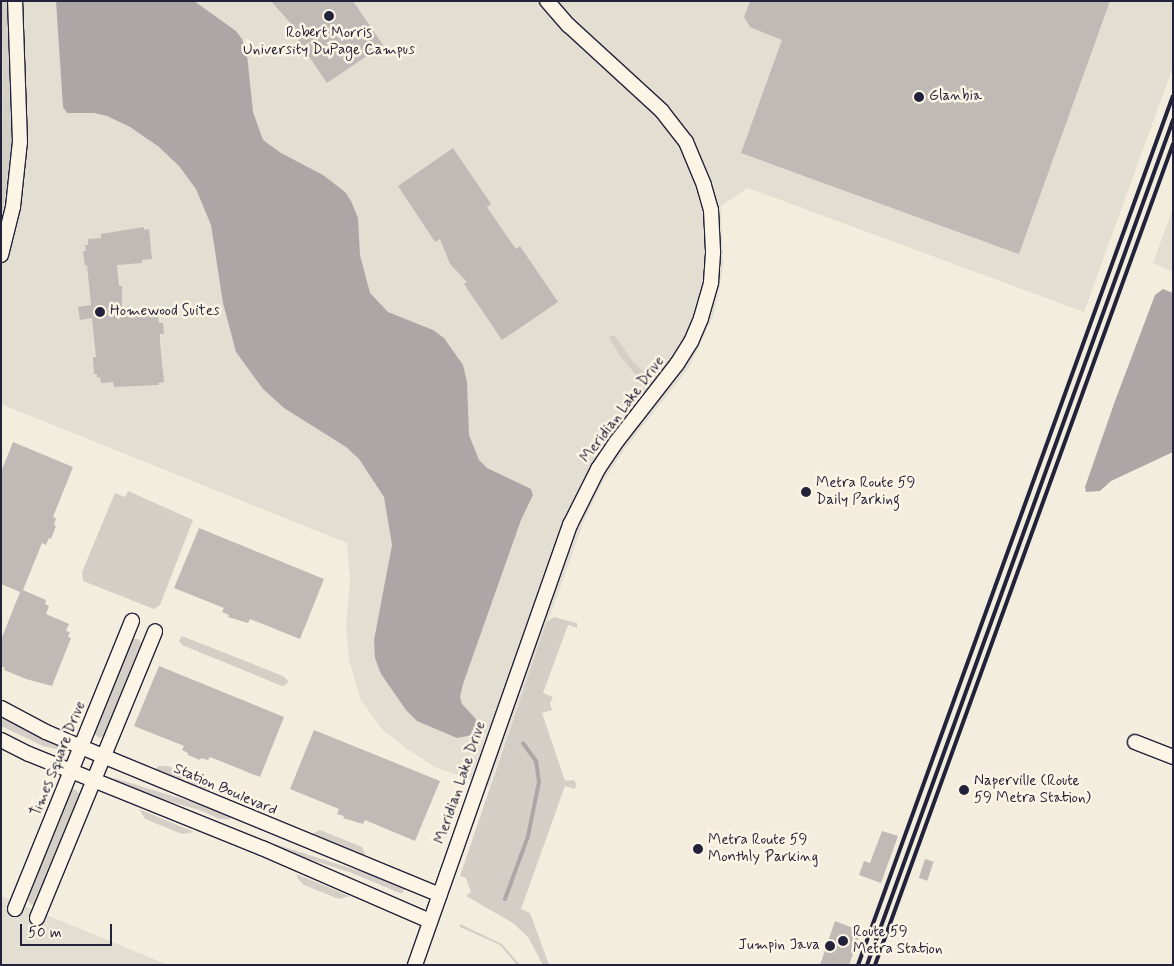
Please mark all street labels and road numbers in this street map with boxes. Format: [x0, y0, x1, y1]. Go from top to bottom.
street label: Meridian Lake Drive [577, 352, 669, 468]
street label: Times Square Drive [28, 699, 90, 819]
street label: Meridian Lake Drive [431, 718, 491, 848]
street label: Station Boulevard [172, 761, 278, 819]

